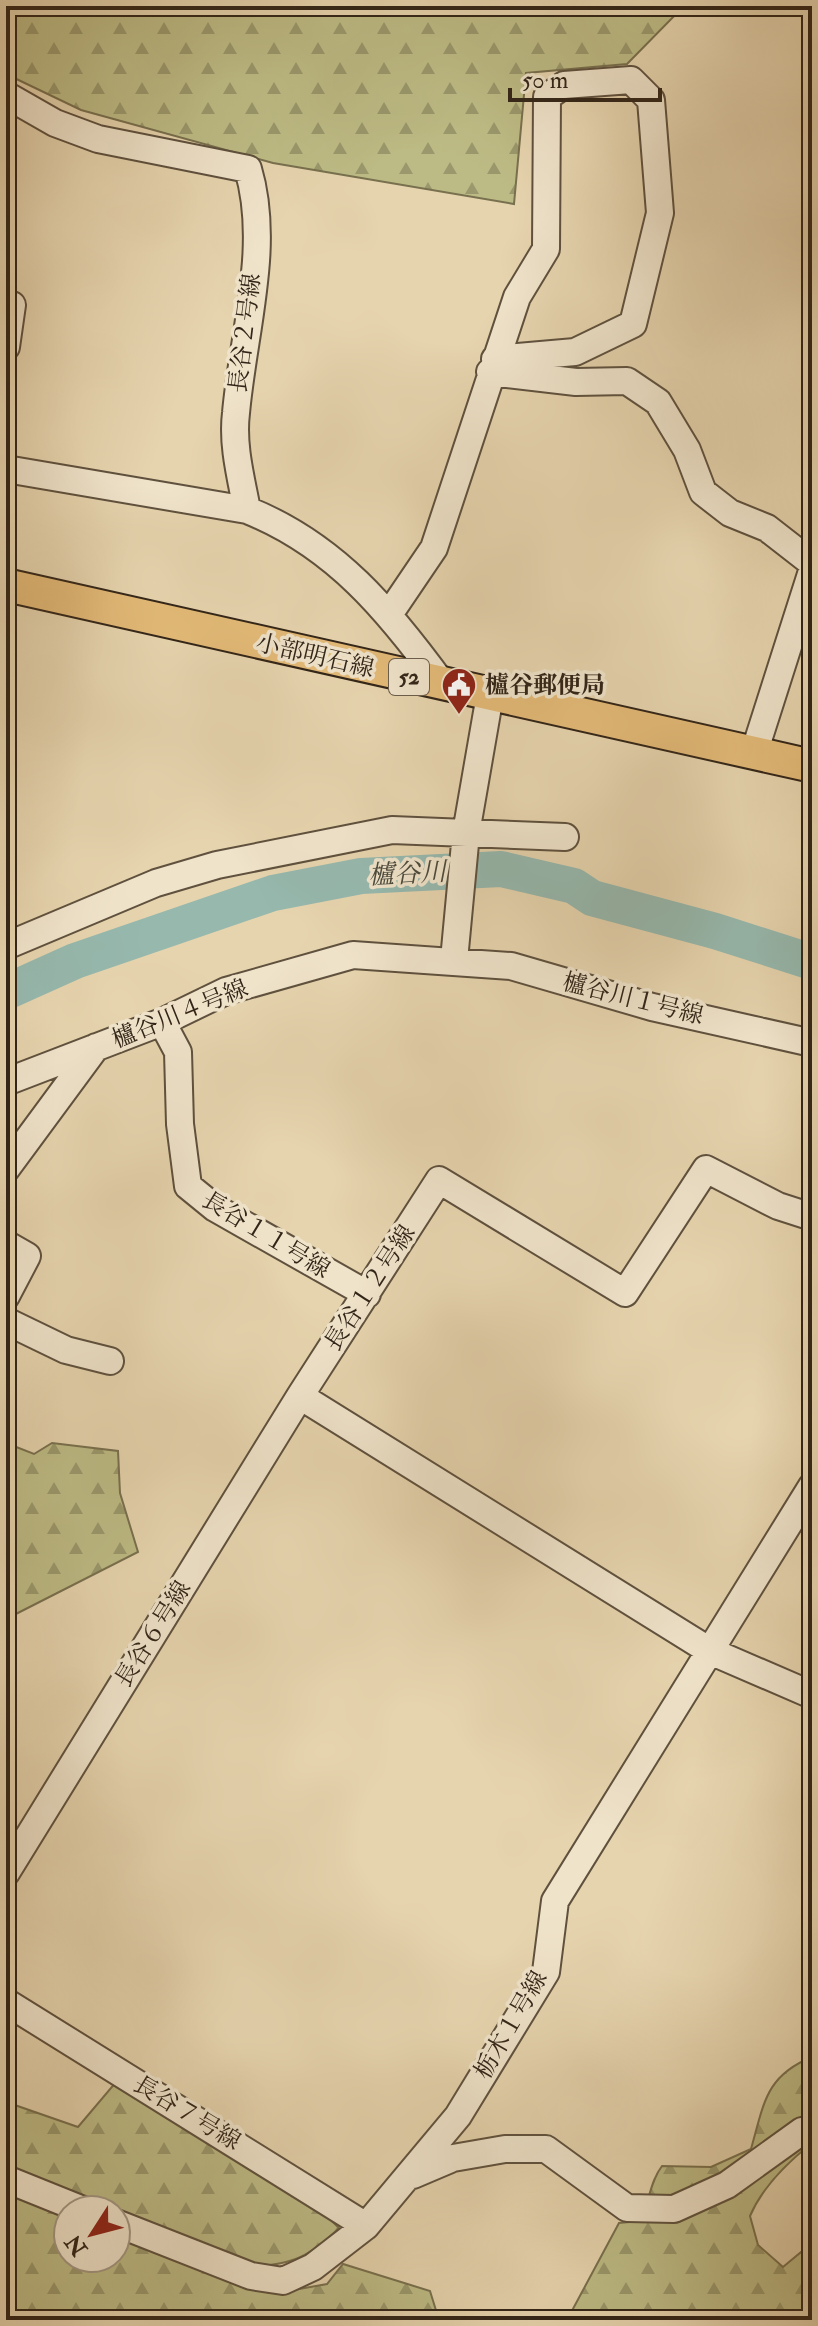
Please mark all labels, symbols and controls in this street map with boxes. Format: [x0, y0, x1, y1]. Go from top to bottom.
scale bar [510, 52, 660, 102]
text: 50 m [522, 65, 569, 96]
street label: 長谷２号線 [222, 272, 268, 394]
street label: 小部明石線 [253, 627, 377, 685]
road number: 52 [389, 659, 429, 695]
public building icon: 櫨谷郵便局 [440, 666, 478, 716]
place label: 櫨谷郵便局 [485, 670, 605, 701]
water label: 櫨谷川 [367, 856, 450, 892]
street label: 櫨谷川１号線 [559, 967, 707, 1031]
street label: 櫨谷川４号線 [107, 973, 253, 1055]
street label: 長谷１１号線 [196, 1185, 336, 1285]
street label: 長谷１２号線 [318, 1219, 422, 1357]
street label: 長谷６号線 [108, 1575, 198, 1693]
street label: 栃木１号線 [468, 1965, 554, 2085]
street label: 長谷７号線 [128, 2069, 246, 2157]
north arrow [52, 2194, 132, 2274]
text: N [59, 2229, 94, 2262]

